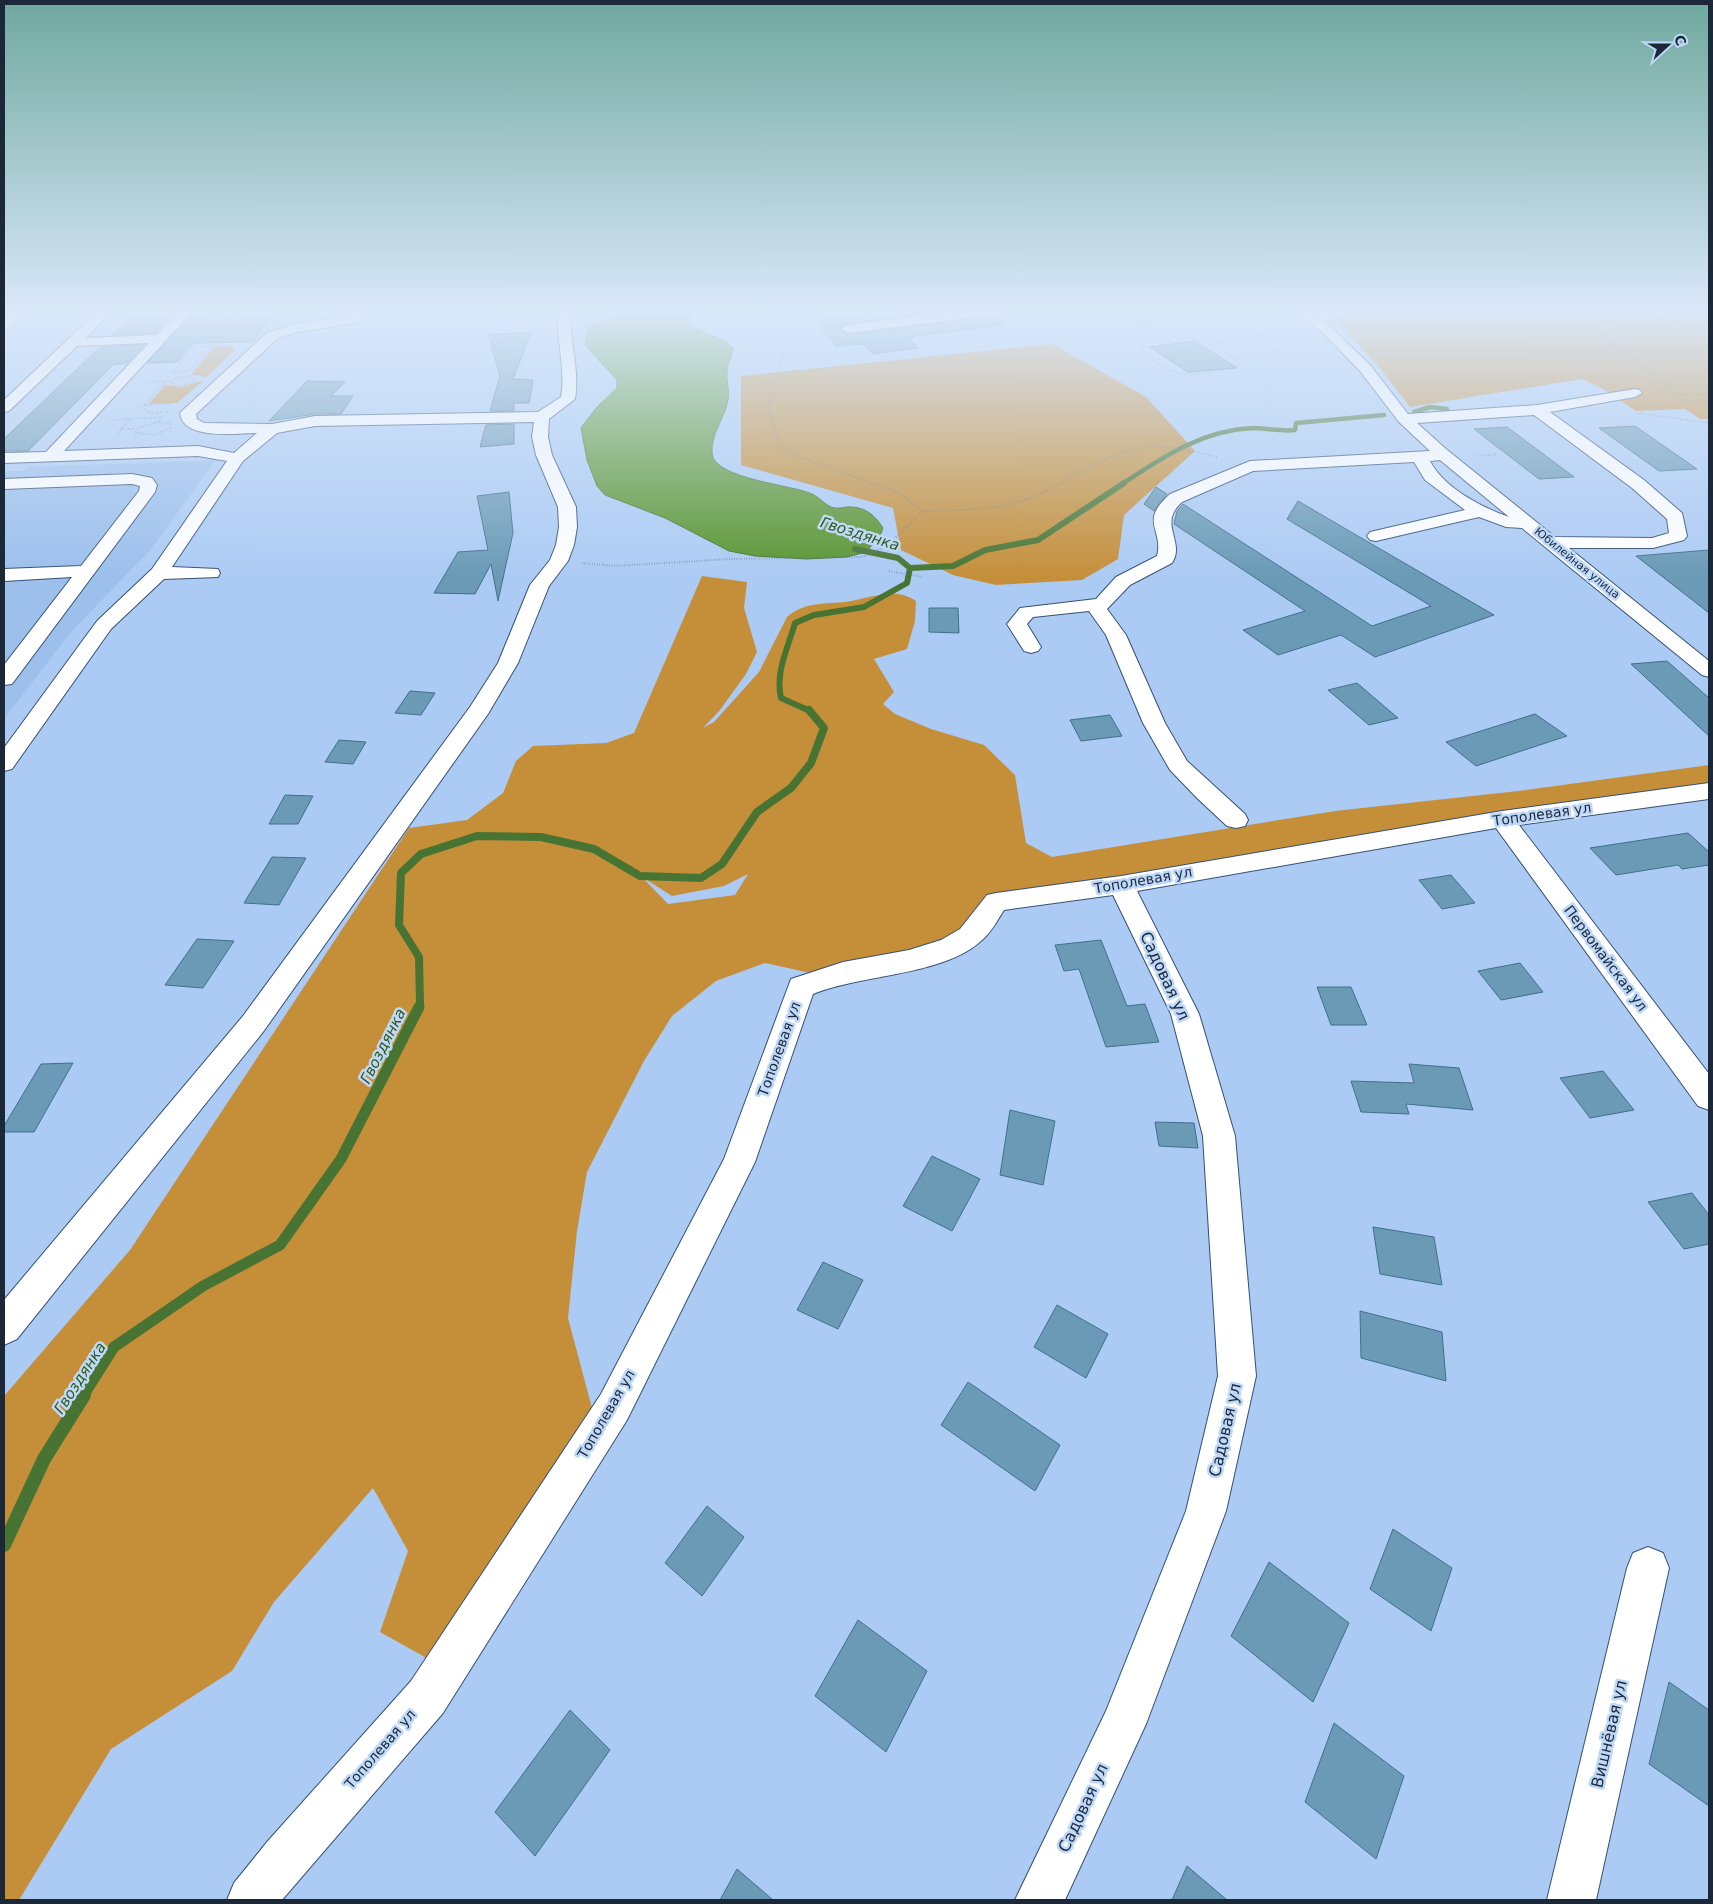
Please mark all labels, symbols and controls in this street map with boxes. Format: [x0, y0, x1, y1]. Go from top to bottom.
north arrow [1643, 20, 1693, 70]
text: С [1671, 33, 1689, 48]
water label: Гвоздянка [818, 513, 902, 555]
street label: Юбилейная улица [1532, 525, 1622, 601]
street label: Тополевая ул [1491, 799, 1592, 829]
street label: Тополевая ул [1092, 863, 1193, 897]
street label: Первомайская ул [1561, 902, 1651, 1014]
street label: Садовая ул [1136, 929, 1194, 1023]
street label: Тополевая ул [754, 1000, 804, 1099]
water label: Гвоздянка [356, 1005, 410, 1087]
water label: Гвоздянка [50, 1339, 110, 1417]
street label: Тополевая ул [574, 1367, 638, 1462]
street label: Садовая ул [1205, 1381, 1245, 1479]
street label: Вишнёвая ул [1587, 1678, 1631, 1790]
street label: Тополевая ул [341, 1706, 419, 1792]
street label: Садовая ул [1054, 1761, 1112, 1855]

